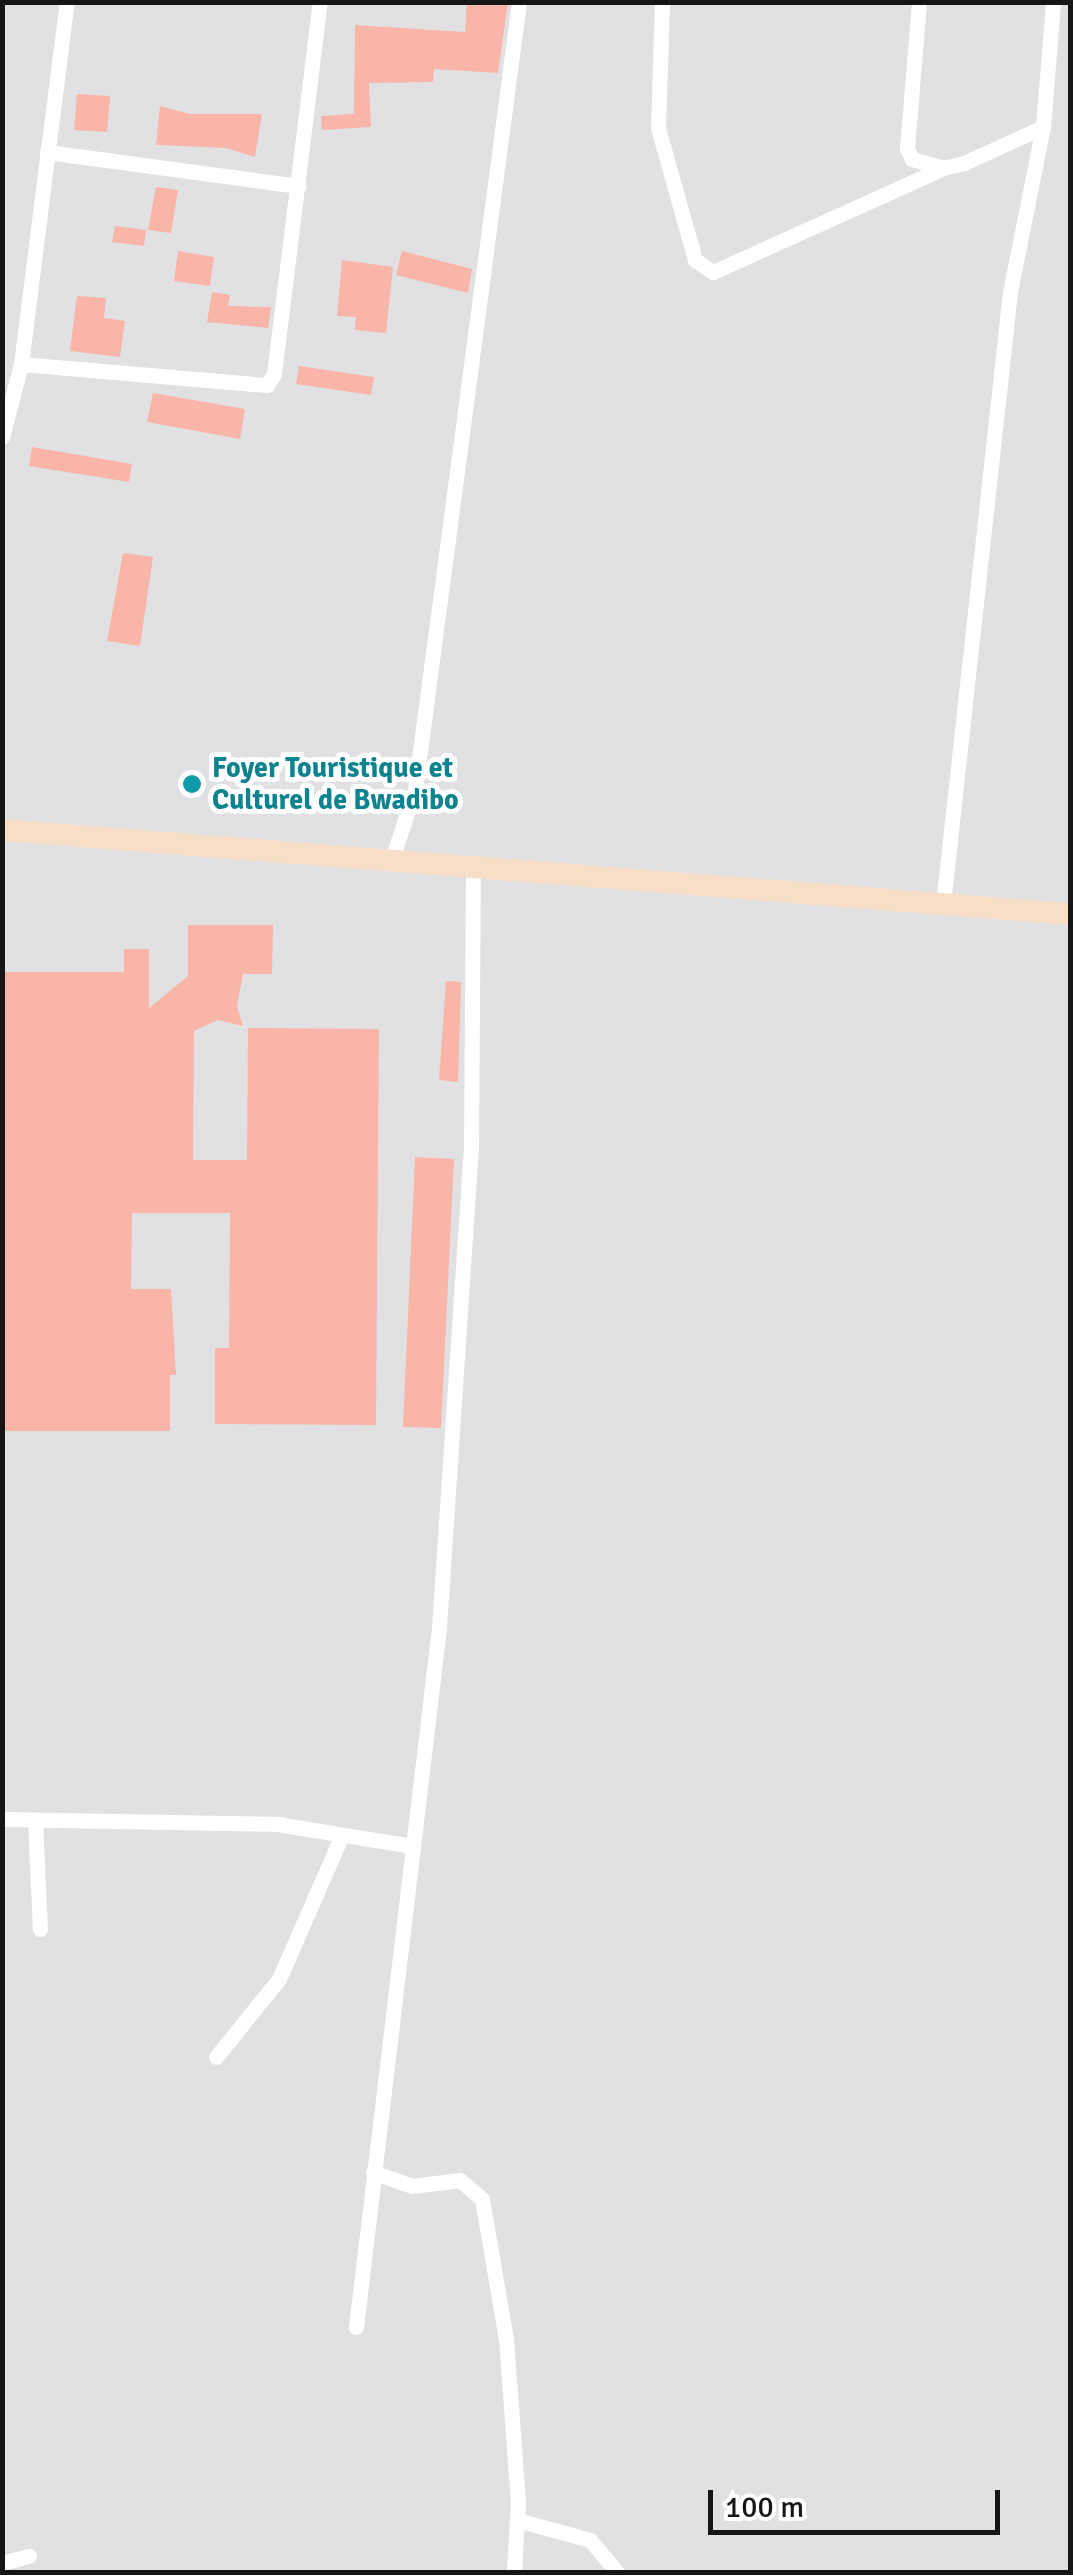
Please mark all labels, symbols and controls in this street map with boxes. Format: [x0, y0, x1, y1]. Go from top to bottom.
place label: Foyer Touristique et Culturel de Bwadibo [212, 751, 459, 817]
marker: Foyer Touristique et Culturel de Bwadibo [181, 773, 203, 795]
scale bar [713, 2470, 1006, 2532]
text: 100 m [725, 2489, 804, 2526]

